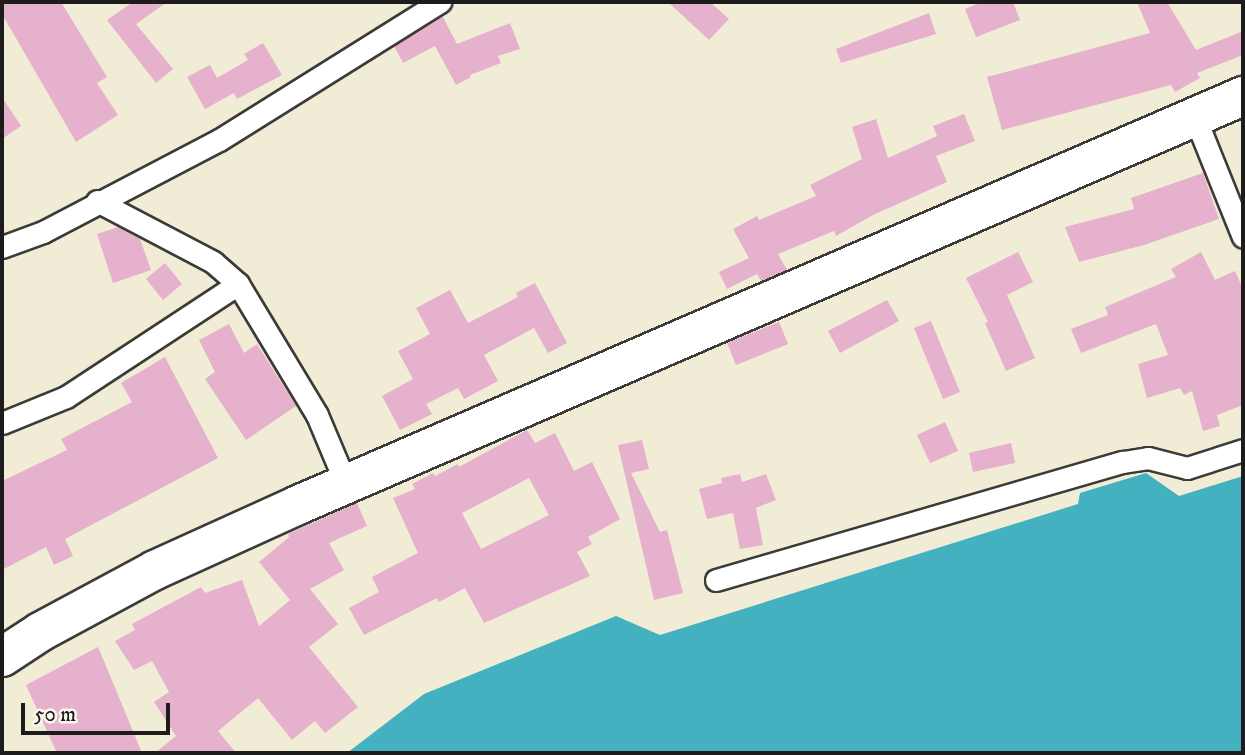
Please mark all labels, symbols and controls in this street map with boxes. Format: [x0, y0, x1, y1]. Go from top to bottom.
scale bar [24, 688, 173, 732]
text: 50 m [34, 702, 76, 728]

